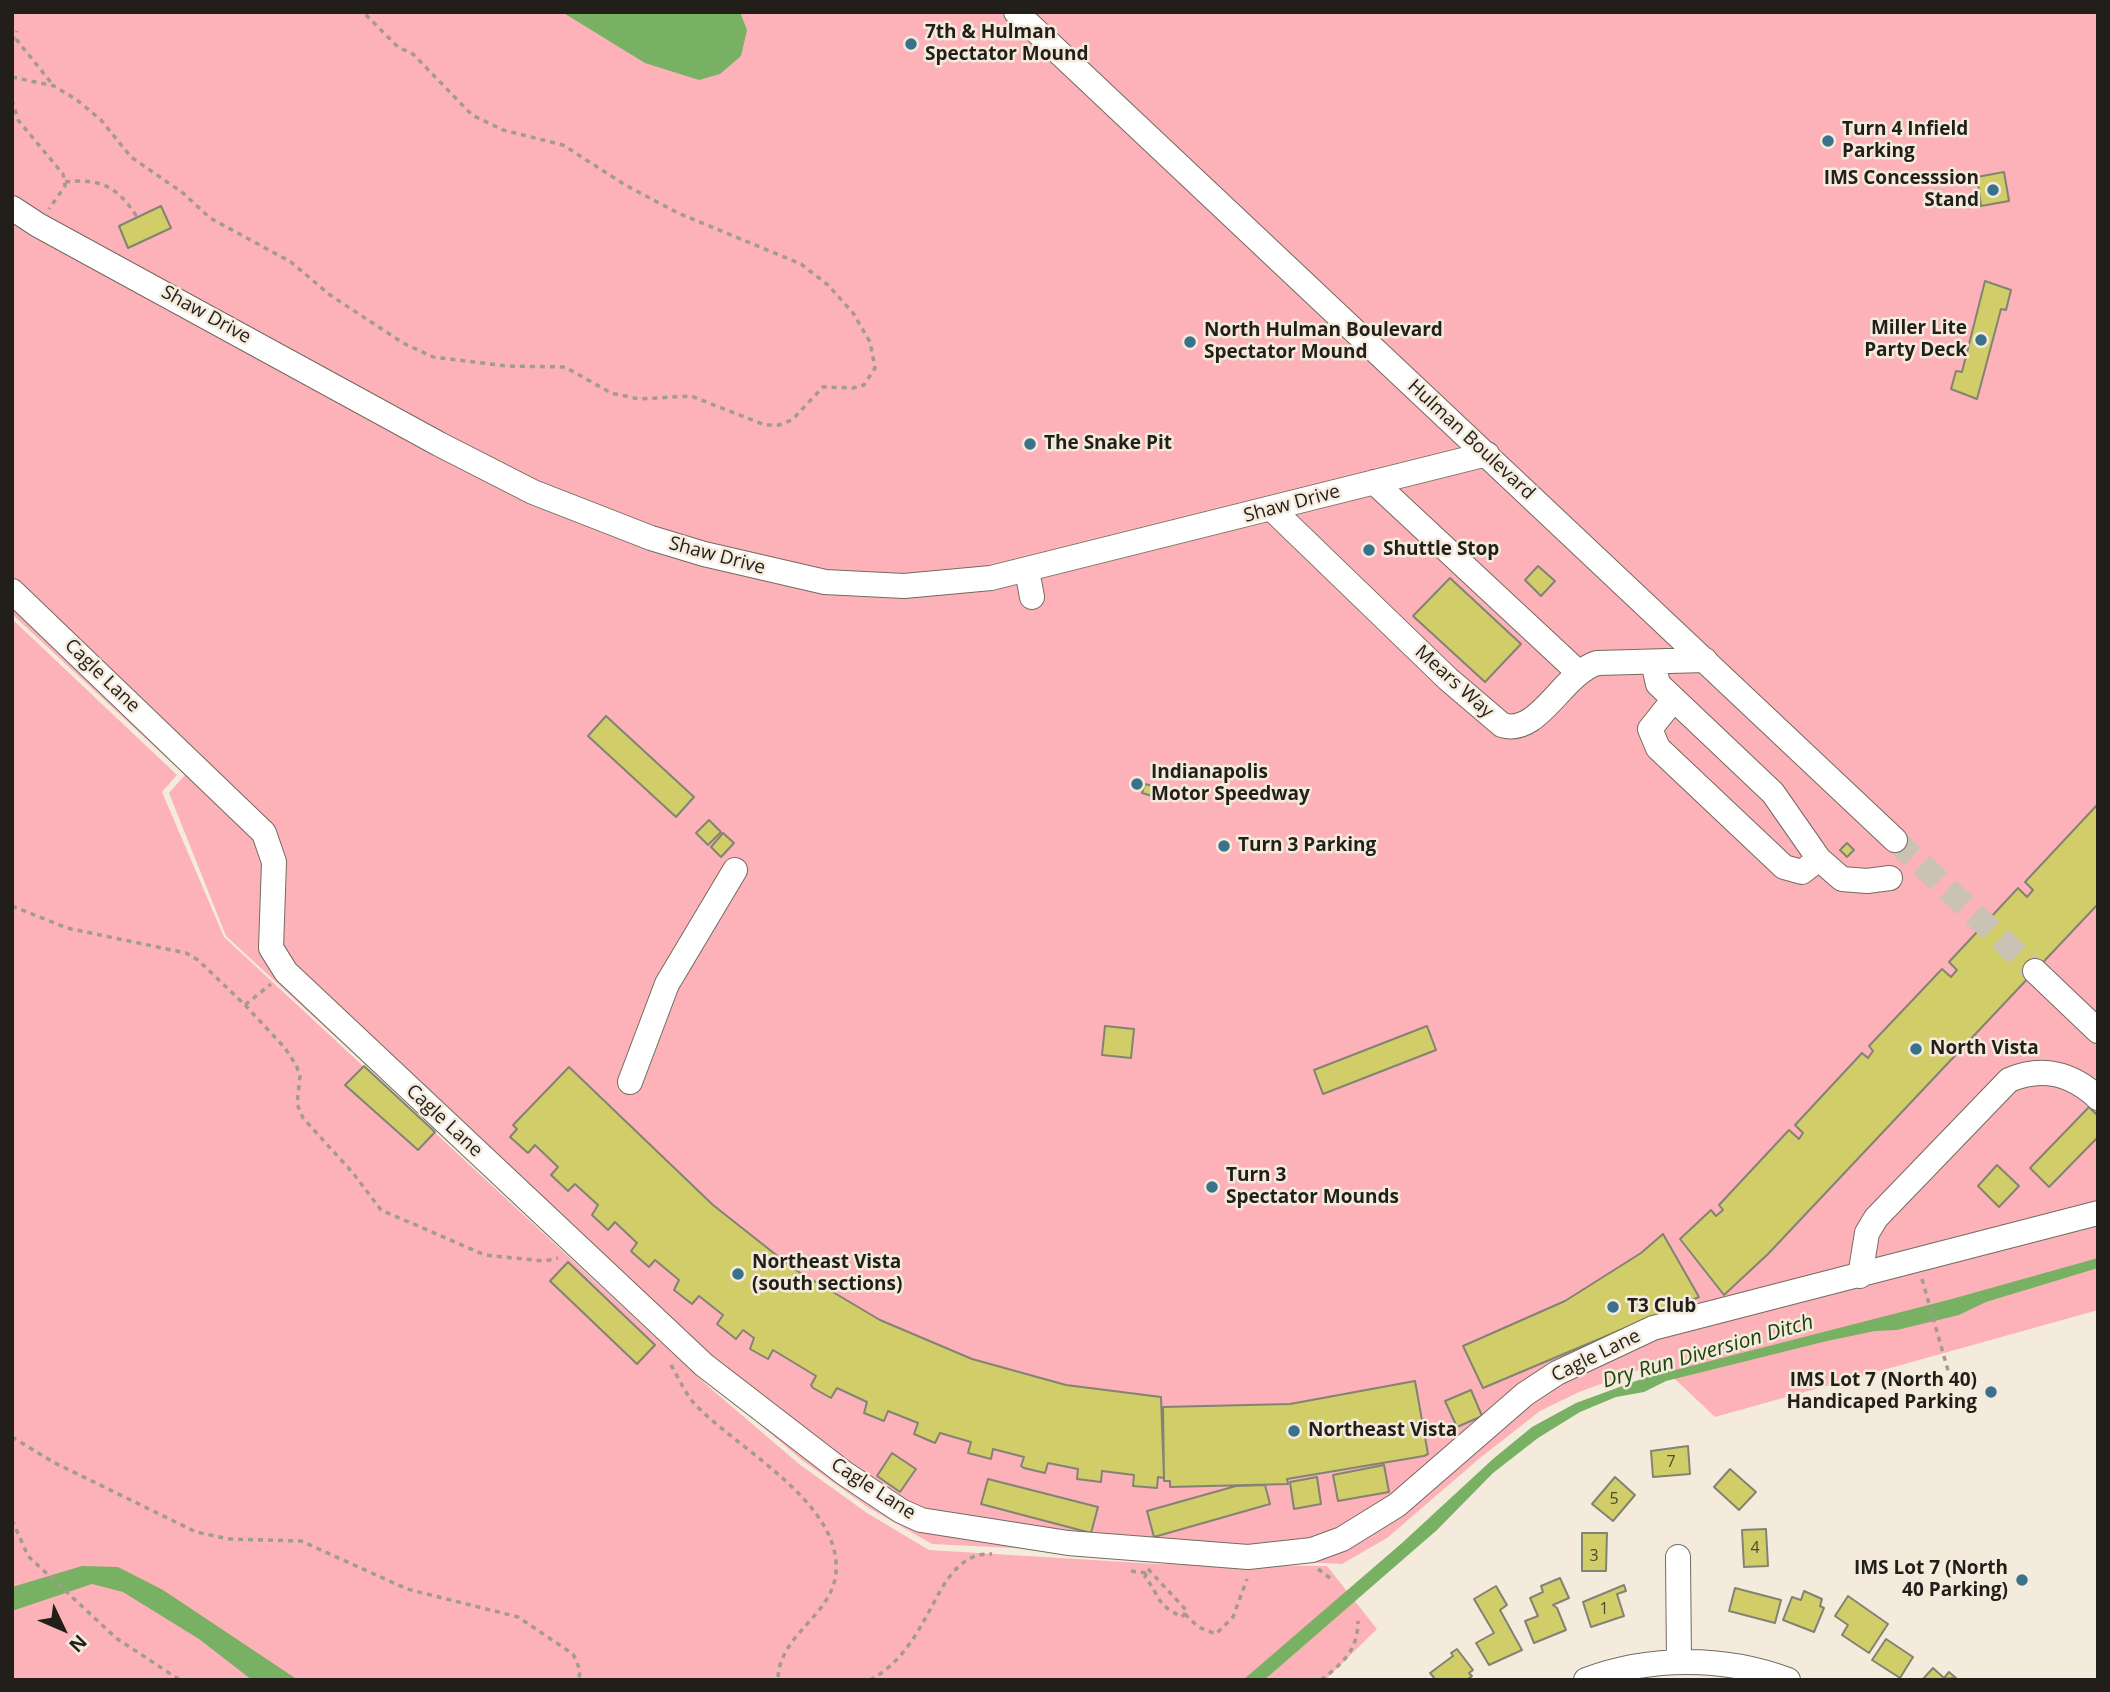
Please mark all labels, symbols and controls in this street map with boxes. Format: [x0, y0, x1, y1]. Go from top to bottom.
place label: 7th & Hulman Spectator Mound [925, 22, 1088, 66]
marker: 7th & Hulman Spectator Mound [903, 36, 919, 52]
place label: Turn 4 Infield Parking [1842, 119, 1968, 163]
marker: Turn 4 Infield Parking [1820, 133, 1836, 149]
place label: IMS Concesssion Stand [1824, 168, 1979, 212]
marker: IMS Concesssion Stand [1985, 182, 2001, 198]
street label: Shaw Drive [157, 281, 255, 349]
place label: Miller Lite Party Deck [1864, 318, 1967, 362]
place label: North Hulman Boulevard Spectator Mound [1204, 320, 1443, 364]
marker: Miller Lite Party Deck [1973, 332, 1989, 348]
marker: North Hulman Boulevard Spectator Mound [1182, 334, 1198, 350]
street label: Hulman Boulevard [1403, 375, 1539, 505]
place label: The Snake Pit [1044, 433, 1172, 455]
marker: The Snake Pit [1022, 436, 1038, 452]
street label: Shaw Drive [1241, 480, 1343, 528]
street label: Shaw Drive [666, 532, 768, 580]
place label: Shuttle Stop [1383, 539, 1499, 561]
marker: Shuttle Stop [1361, 542, 1377, 558]
street label: Cagle Lane [60, 634, 144, 718]
street label: Mears Way [1410, 641, 1498, 723]
place label: Indianapolis Motor Speedway [1151, 762, 1310, 806]
marker: Indianapolis Motor Speedway [1129, 776, 1145, 792]
place label: Turn 3 Parking [1238, 835, 1376, 857]
marker: Turn 3 Parking [1216, 838, 1232, 854]
place label: North Vista [1930, 1038, 2039, 1060]
marker: North Vista [1908, 1041, 1924, 1057]
street label: Cagle Lane [401, 1080, 487, 1162]
place label: Turn 3 Spectator Mounds [1226, 1165, 1399, 1209]
marker: Turn 3 Spectator Mounds [1204, 1179, 1220, 1195]
place label: Northeast Vista (south sections) [752, 1252, 902, 1296]
marker: Northeast Vista (south sections) [730, 1266, 746, 1282]
place label: T3 Club [1627, 1296, 1696, 1318]
marker: T3 Club [1605, 1299, 1621, 1315]
water label: Dry Run Diversion Ditch [1600, 1310, 1816, 1394]
street label: Cagle Lane [1548, 1325, 1644, 1387]
place label: IMS Lot 7 (North 40) Handicaped Parking [1786, 1370, 1977, 1414]
marker: IMS Lot 7 (North 40) Handicaped Parking [1983, 1384, 1999, 1400]
place label: Northeast Vista [1308, 1420, 1457, 1442]
marker: Northeast Vista [1286, 1423, 1302, 1439]
house number: 7 [1666, 1452, 1676, 1472]
street label: Cagle Lane [827, 1453, 919, 1525]
house number: 5 [1609, 1489, 1619, 1509]
house number: 4 [1750, 1538, 1760, 1558]
house number: 3 [1589, 1546, 1599, 1566]
place label: IMS Lot 7 (North 40 Parking) [1854, 1558, 2008, 1602]
marker: IMS Lot 7 (North 40 Parking) [2014, 1572, 2030, 1588]
north arrow [28, 1594, 98, 1664]
house number: 1 [1599, 1599, 1609, 1619]
text: N [63, 1629, 93, 1658]

